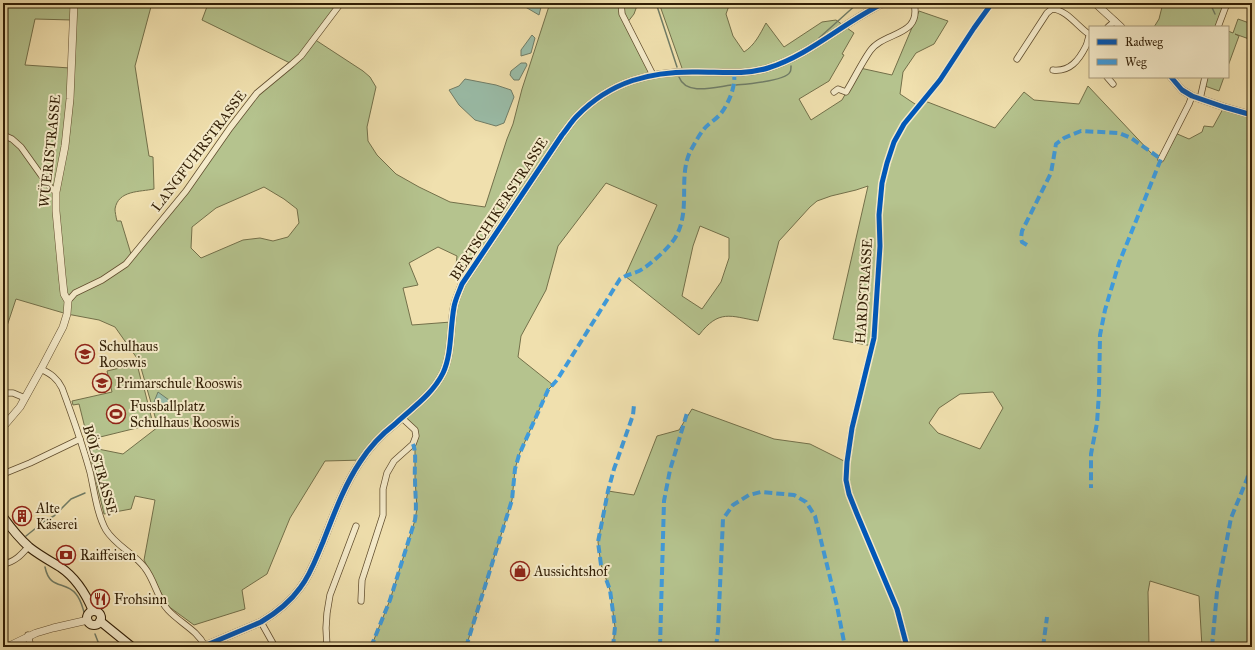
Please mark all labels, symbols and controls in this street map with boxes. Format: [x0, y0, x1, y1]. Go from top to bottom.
legend [1089, 26, 1229, 78]
text: Radweg [1125, 35, 1163, 50]
text: Weg [1125, 55, 1147, 70]
street label: LANGFUHRSTRASSE [148, 87, 250, 215]
street label: WÜERISTRASSE [34, 94, 64, 208]
street label: BERTSCHIKERSTRASSE [446, 134, 552, 284]
street label: HARDSTRASSE [852, 238, 876, 344]
place label: Schulhaus Rooswis [99, 338, 158, 371]
school or university icon: Schulhaus Rooswis [74, 343, 96, 365]
school or university icon: Primarschule Rooswis [91, 372, 113, 394]
place label: Primarschule Rooswis [116, 375, 242, 392]
place label: Fussballplatz Schulhaus Rooswis [130, 398, 239, 431]
sports icon: Fussballplatz Schulhaus Rooswis [105, 403, 127, 425]
street label: BÖLSTRASSE [79, 422, 123, 517]
place label: Alte Käserei [35, 500, 78, 533]
building icon: Alte Käserei [11, 505, 33, 527]
bank icon: Raiffeisen [55, 544, 77, 566]
place label: Raiffeisen [80, 547, 137, 564]
shop icon: Aussichtshof [509, 560, 531, 582]
place label: Aussichtshof [533, 563, 610, 580]
restaurant icon: Frohsinn [89, 588, 111, 610]
place label: Frohsinn [114, 591, 167, 608]

